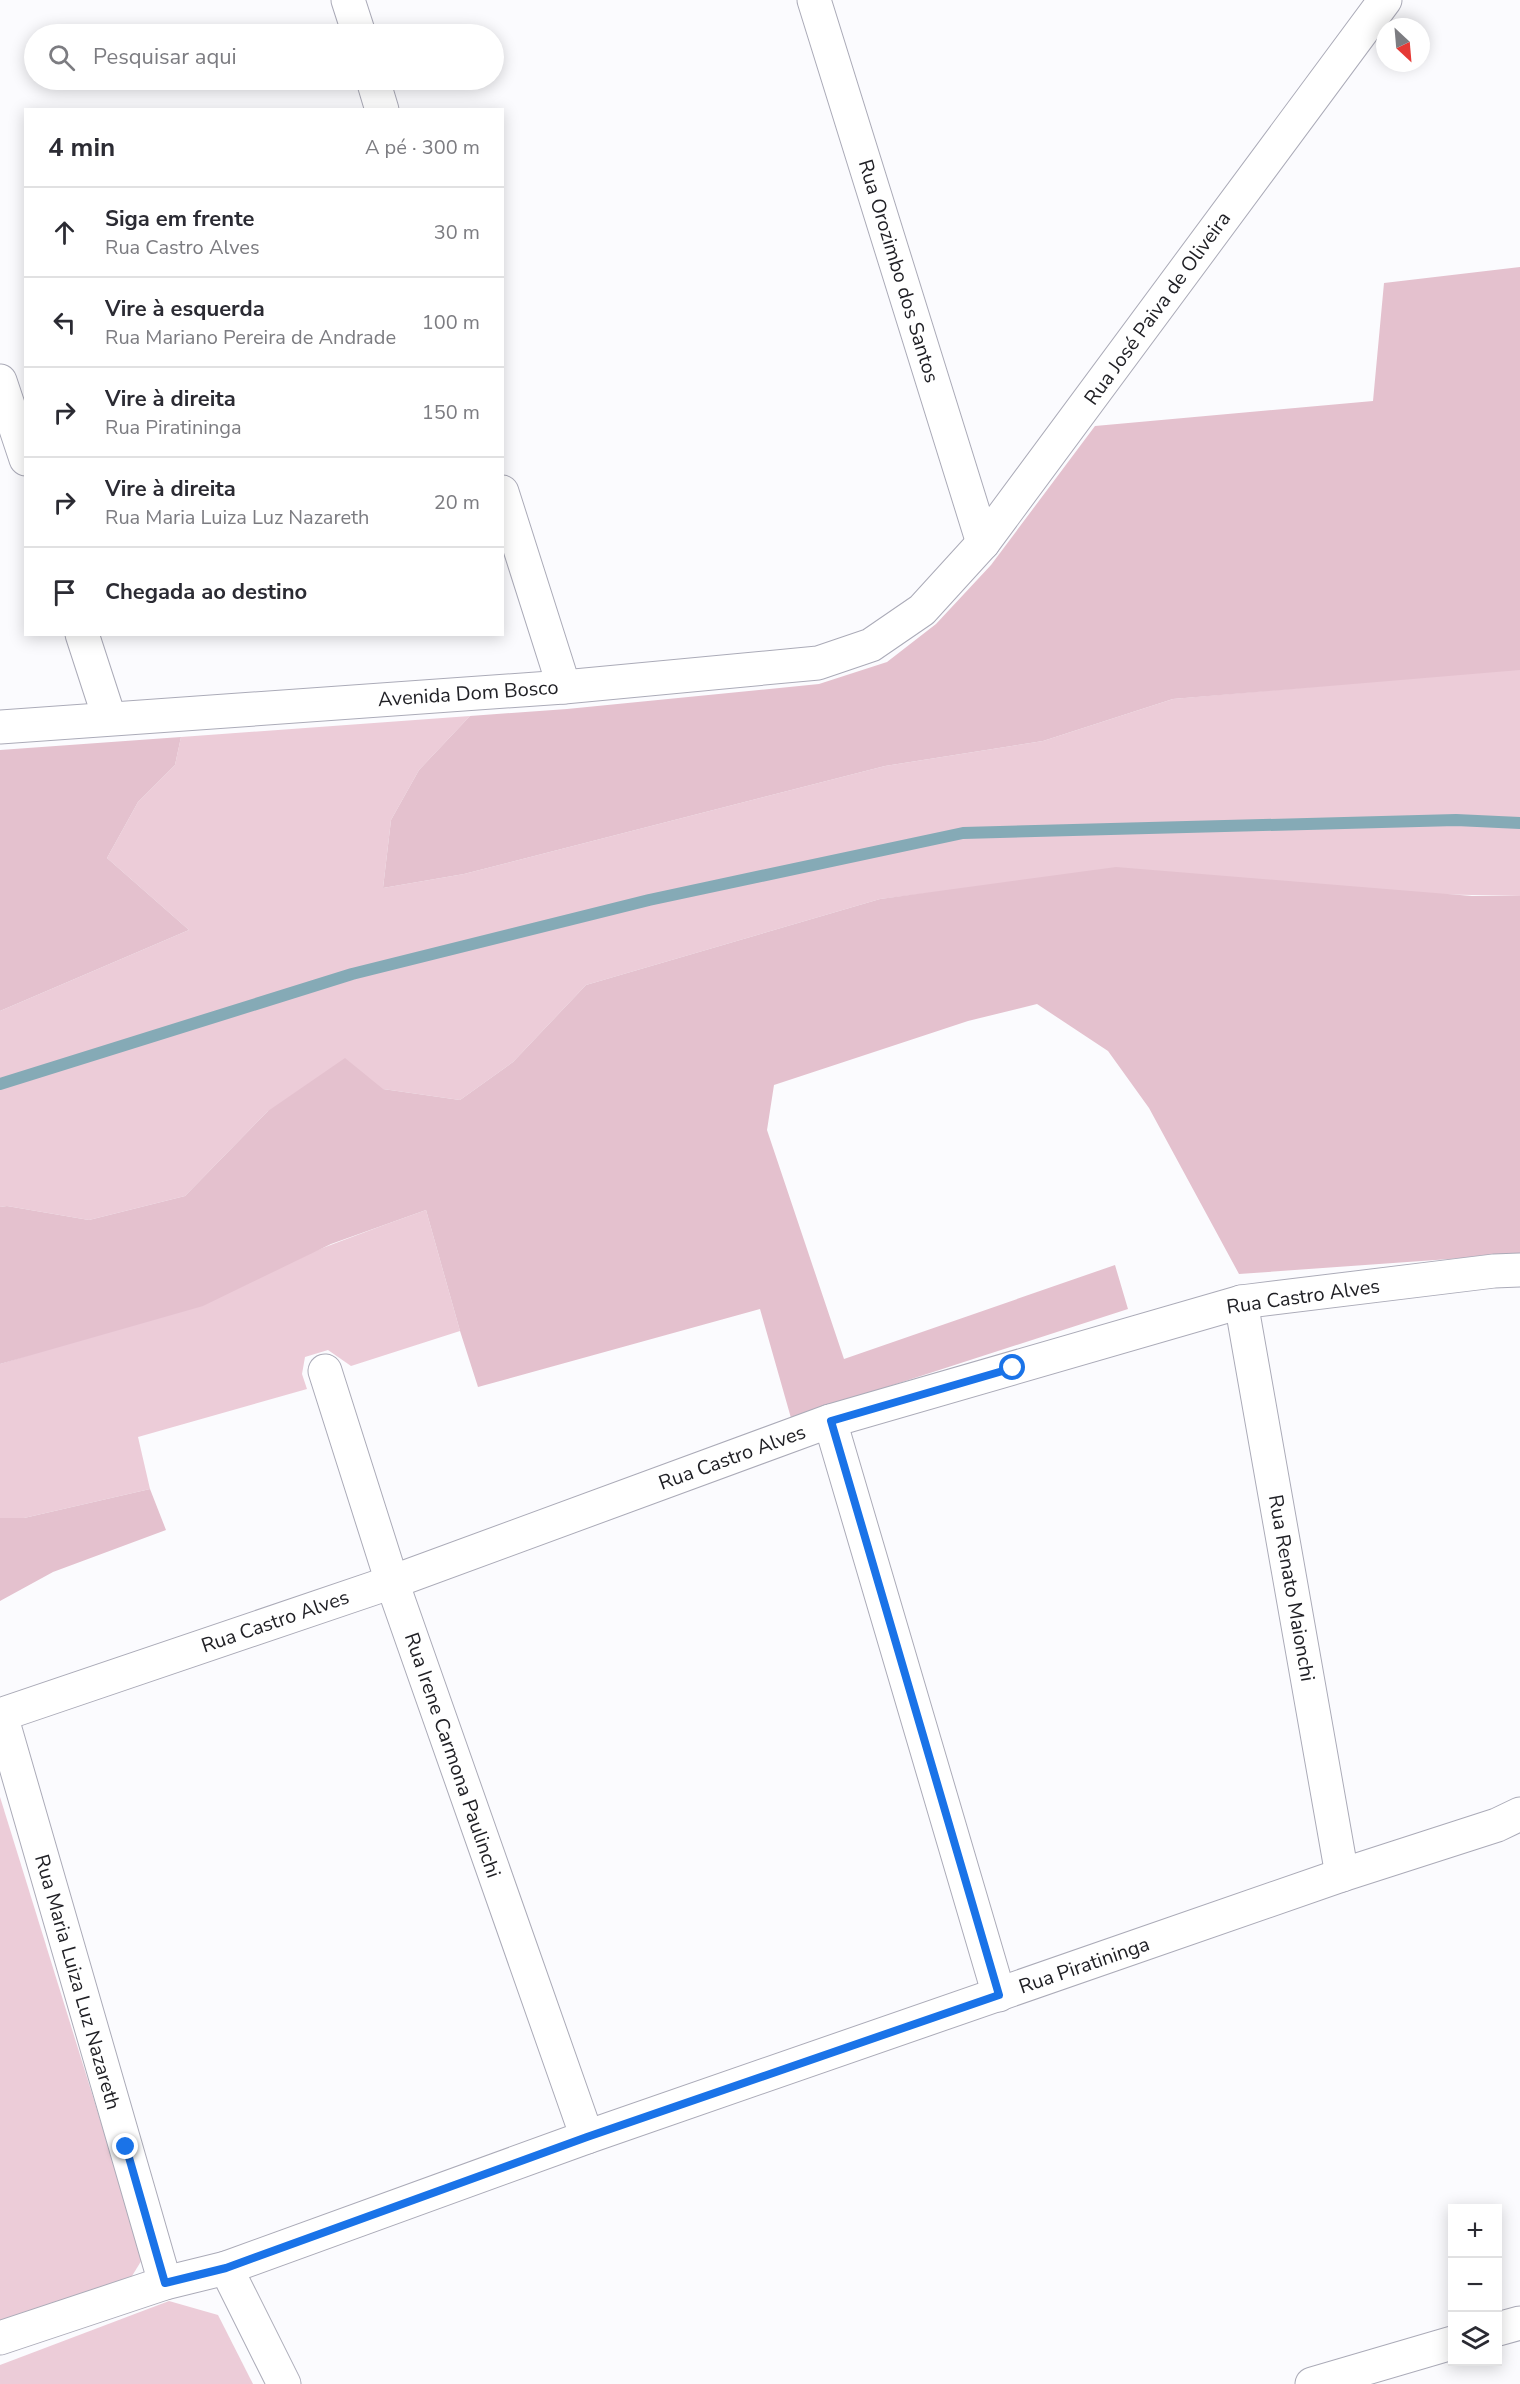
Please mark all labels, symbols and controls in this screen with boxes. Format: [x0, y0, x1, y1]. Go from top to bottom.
north arrow [1376, 18, 1430, 72]
search box [24, 24, 504, 90]
icon: search [45, 41, 78, 74]
text: Pesquisar aqui [93, 42, 237, 72]
text: 4 min [48, 130, 115, 165]
text: A pé · 300 m [365, 134, 480, 161]
street label: Rua Orozimbo dos Santos [852, 156, 945, 386]
text: Siga em frente [105, 204, 254, 234]
street label: Rua José Paiva de Oliveira [1078, 206, 1237, 410]
icon: ahead [48, 216, 81, 249]
text: 30 m [434, 219, 480, 246]
text: Rua Castro Alves [105, 234, 260, 261]
text: Vire à esquerda [105, 294, 265, 324]
icon: left [48, 306, 81, 339]
text: 100 m [422, 309, 480, 336]
text: Rua Mariano Pereira de Andrade [105, 324, 396, 351]
text: Vire à direita [105, 384, 236, 414]
icon: right [48, 396, 81, 429]
text: 150 m [422, 399, 480, 426]
text: Rua Piratininga [105, 414, 242, 441]
text: Vire à direita [105, 474, 236, 504]
icon: right [48, 486, 81, 519]
text: 20 m [434, 489, 480, 516]
text: Rua Maria Luiza Luz Nazareth [105, 504, 369, 531]
icon: arrive [48, 576, 81, 609]
text: Chegada ao destino [105, 577, 307, 607]
street label: Avenida Dom Bosco [377, 674, 559, 713]
street label: Rua Castro Alves [1225, 1272, 1381, 1321]
route start [999, 1354, 1025, 1380]
street label: Rua Castro Alves [655, 1418, 809, 1497]
street label: Rua Renato Maionchi [1262, 1493, 1321, 1684]
street label: Rua Castro Alves [198, 1584, 353, 1659]
street label: Rua Irene Carmona Paulinchi [398, 1629, 507, 1881]
street label: Rua Maria Luiza Luz Nazareth [28, 1851, 127, 2113]
street label: Rua Piratininga [1015, 1930, 1153, 2000]
route end [112, 2133, 138, 2159]
map controls [1448, 2204, 1502, 2366]
button: + [1448, 2204, 1502, 2258]
button: − [1448, 2258, 1502, 2312]
button: layers [1448, 2312, 1502, 2366]

